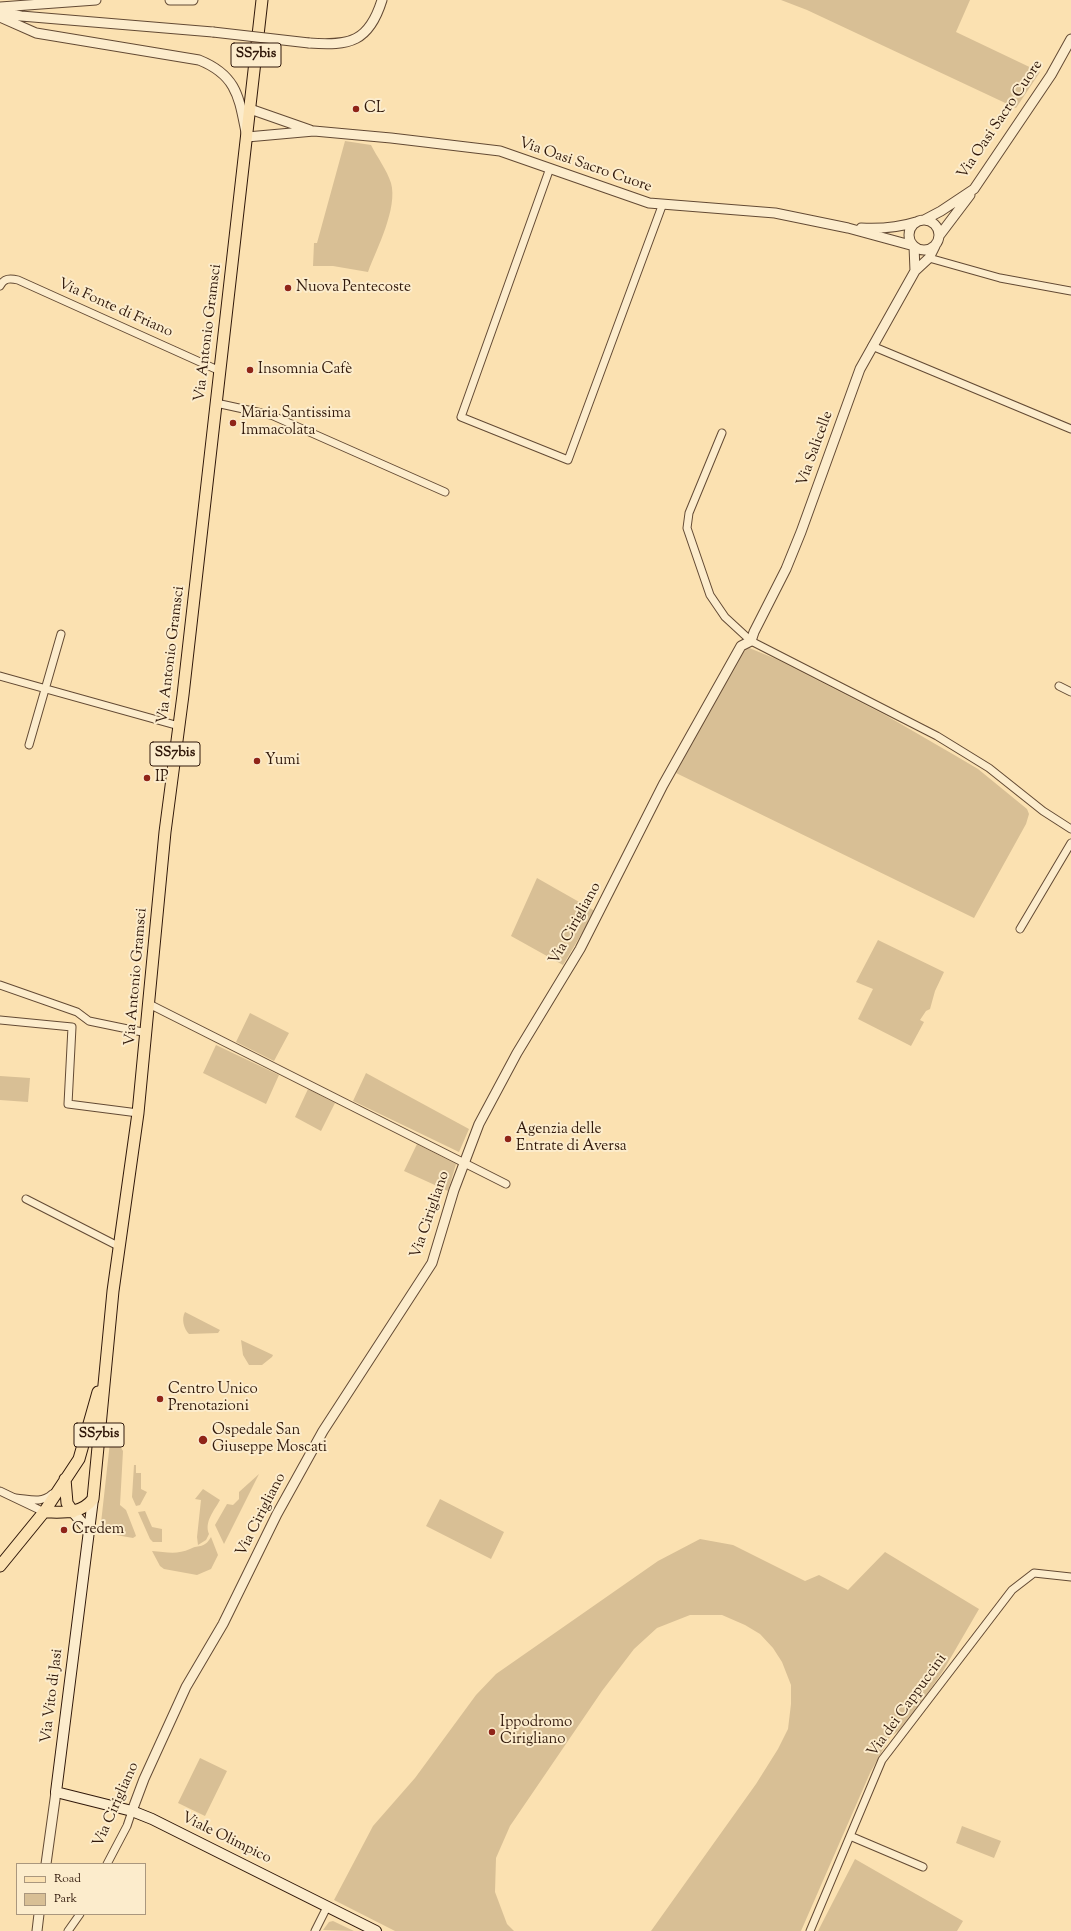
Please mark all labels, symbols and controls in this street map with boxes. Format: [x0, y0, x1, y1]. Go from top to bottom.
road number: SS7bis [231, 43, 281, 67]
street label: Via Oasi Sacro Cuore [955, 57, 1047, 183]
place label: CL [364, 100, 385, 118]
marker: CL [351, 104, 361, 114]
street label: Via Oasi Sacro Cuore [516, 135, 654, 197]
street label: Via Antonio Gramsci [192, 263, 226, 403]
street label: Via Fonte di Friano [55, 276, 175, 342]
place label: Nuova Pentecoste [296, 279, 411, 297]
marker: Nuova Pentecoste [283, 283, 293, 293]
place label: Insomnia Cafè [258, 361, 352, 379]
marker: Insomnia Cafè [245, 365, 255, 375]
place label: Maria Santissima Immacolata [241, 405, 351, 440]
street label: Via Salicelle [794, 409, 838, 489]
marker: Maria Santissima Immacolata [228, 418, 238, 428]
street label: Via Antonio Gramsci [155, 585, 189, 725]
road number: SS7bis [150, 742, 200, 766]
place label: Yumi [265, 752, 300, 770]
marker: Yumi [252, 756, 262, 766]
place label: IP [155, 769, 168, 787]
marker: IP [142, 773, 152, 783]
street label: Via Cirigliano [546, 880, 606, 968]
street label: Via Antonio Gramsci [122, 907, 152, 1047]
place label: Agenzia delle Entrate di Aversa [516, 1121, 627, 1156]
marker: Agenzia delle Entrate di Aversa [503, 1134, 513, 1144]
street label: Via Cirigliano [408, 1169, 454, 1261]
place label: Centro Unico Prenotazioni [168, 1381, 258, 1416]
marker: Centro Unico Prenotazioni [155, 1394, 165, 1404]
place label: Ospedale San Giuseppe Moscati [212, 1422, 327, 1457]
road number: SS7bis [74, 1423, 124, 1447]
marker: Ospedale San Giuseppe Moscati [197, 1434, 209, 1446]
street label: Via Cirigliano [233, 1470, 291, 1560]
place label: Credem [72, 1521, 124, 1539]
marker: Credem [59, 1525, 69, 1535]
street label: Via Vito di Jasi [38, 1648, 68, 1744]
street label: Via dei Cappuccini [865, 1651, 951, 1761]
place label: Ippodromo Cirigliano [500, 1714, 572, 1749]
marker: Ippodromo Cirigliano [487, 1727, 497, 1737]
street label: Via Cirigliano [90, 1760, 144, 1850]
street label: Viale Olimpico [178, 1810, 274, 1868]
legend [16, 1863, 146, 1915]
text: Road [54, 1870, 81, 1888]
text: Park [54, 1890, 77, 1908]

